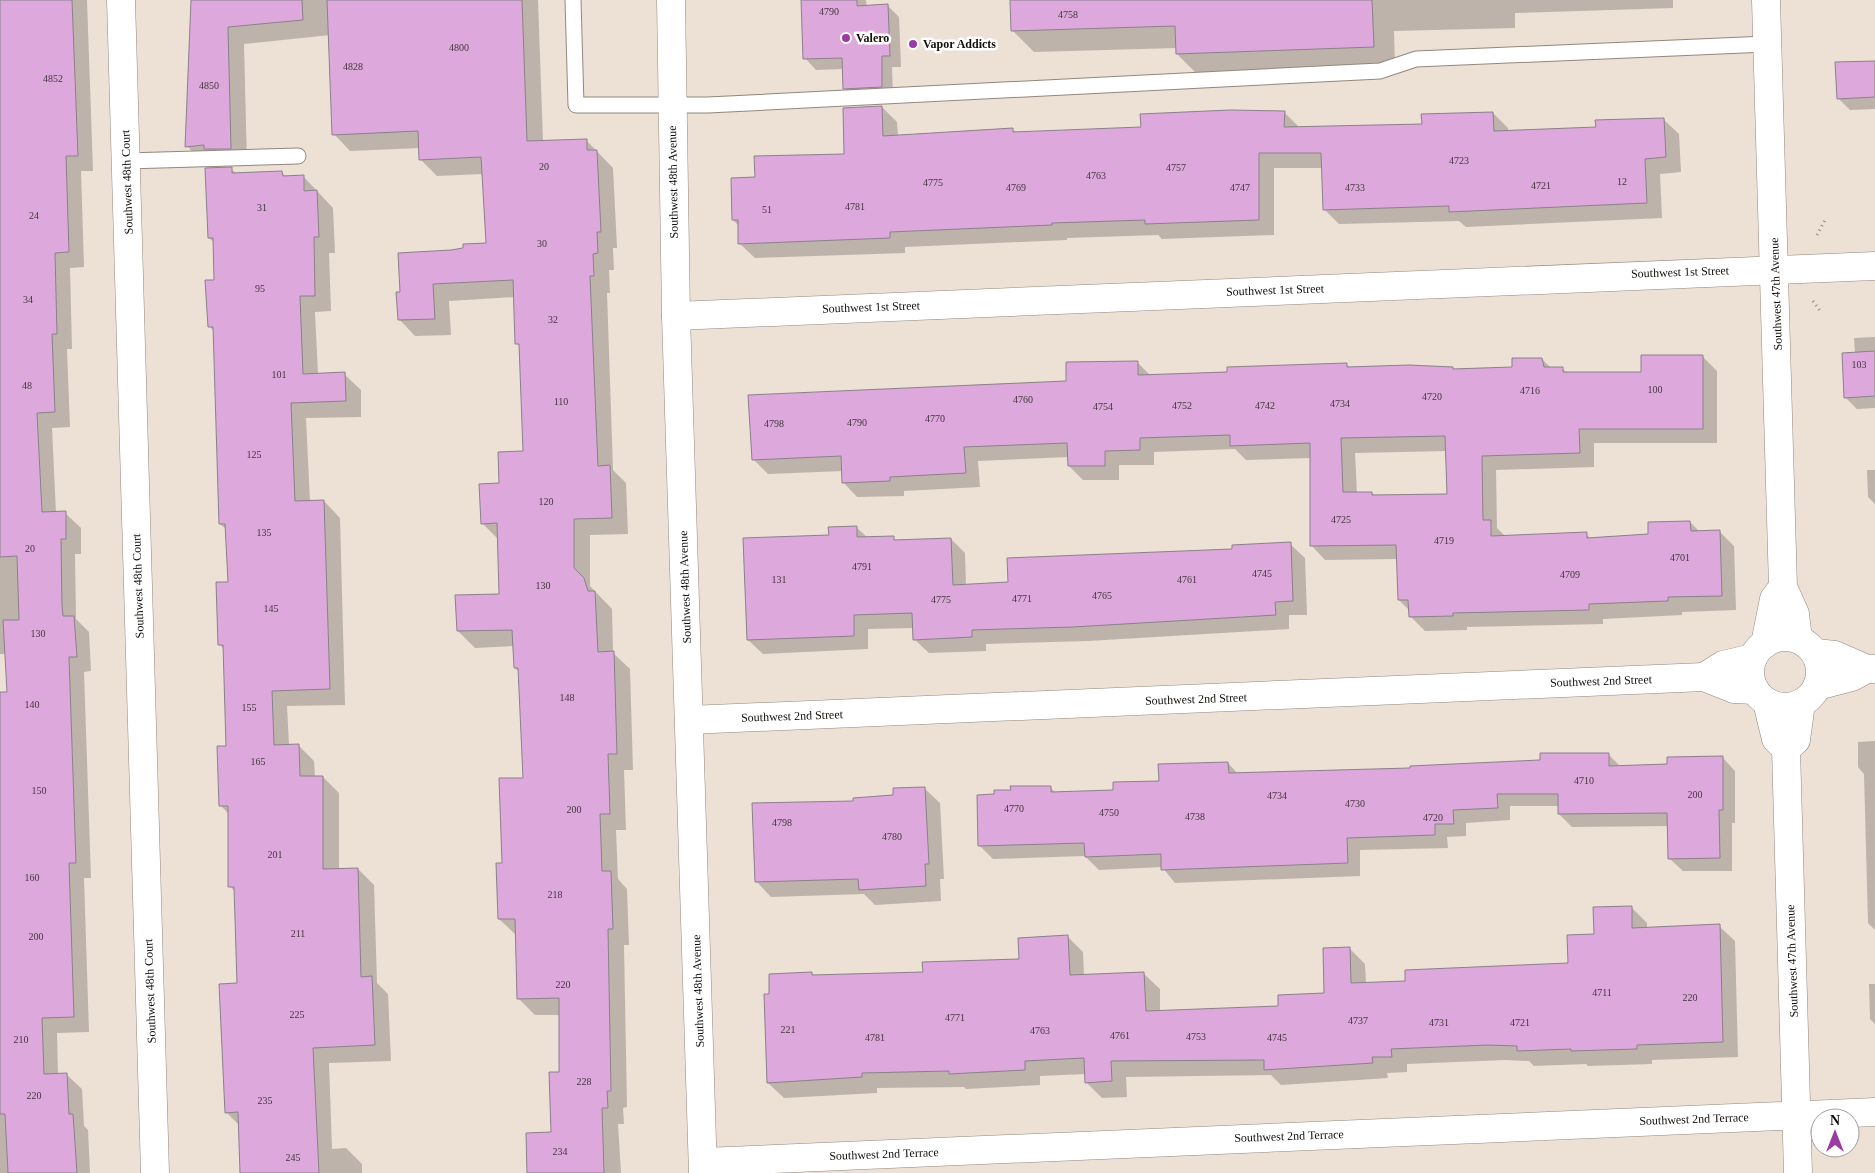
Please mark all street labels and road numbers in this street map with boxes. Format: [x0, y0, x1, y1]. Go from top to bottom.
street label: Southwest 48th Avenue [665, 125, 681, 239]
street label: Southwest 48th Court [118, 129, 136, 235]
street label: Southwest 47th Avenue [1767, 237, 1785, 351]
street label: Southwest 1st Street [1631, 263, 1730, 281]
street label: Southwest 1st Street [1226, 281, 1325, 299]
street label: Southwest 1st Street [822, 298, 921, 316]
street label: Southwest 48th Avenue [676, 530, 694, 644]
street label: Southwest 48th Court [129, 533, 147, 639]
street label: Southwest 2nd Street [1550, 672, 1653, 690]
street label: Southwest 2nd Street [1145, 690, 1248, 708]
street label: Southwest 2nd Street [741, 707, 844, 725]
street label: Southwest 47th Avenue [1783, 904, 1801, 1018]
street label: Southwest 48th Avenue [689, 934, 707, 1048]
street label: Southwest 48th Court [141, 938, 159, 1044]
street label: Southwest 2nd Terrace [1639, 1110, 1749, 1128]
street label: Southwest 2nd Terrace [1234, 1127, 1344, 1145]
street label: Southwest 2nd Terrace [829, 1145, 939, 1163]

